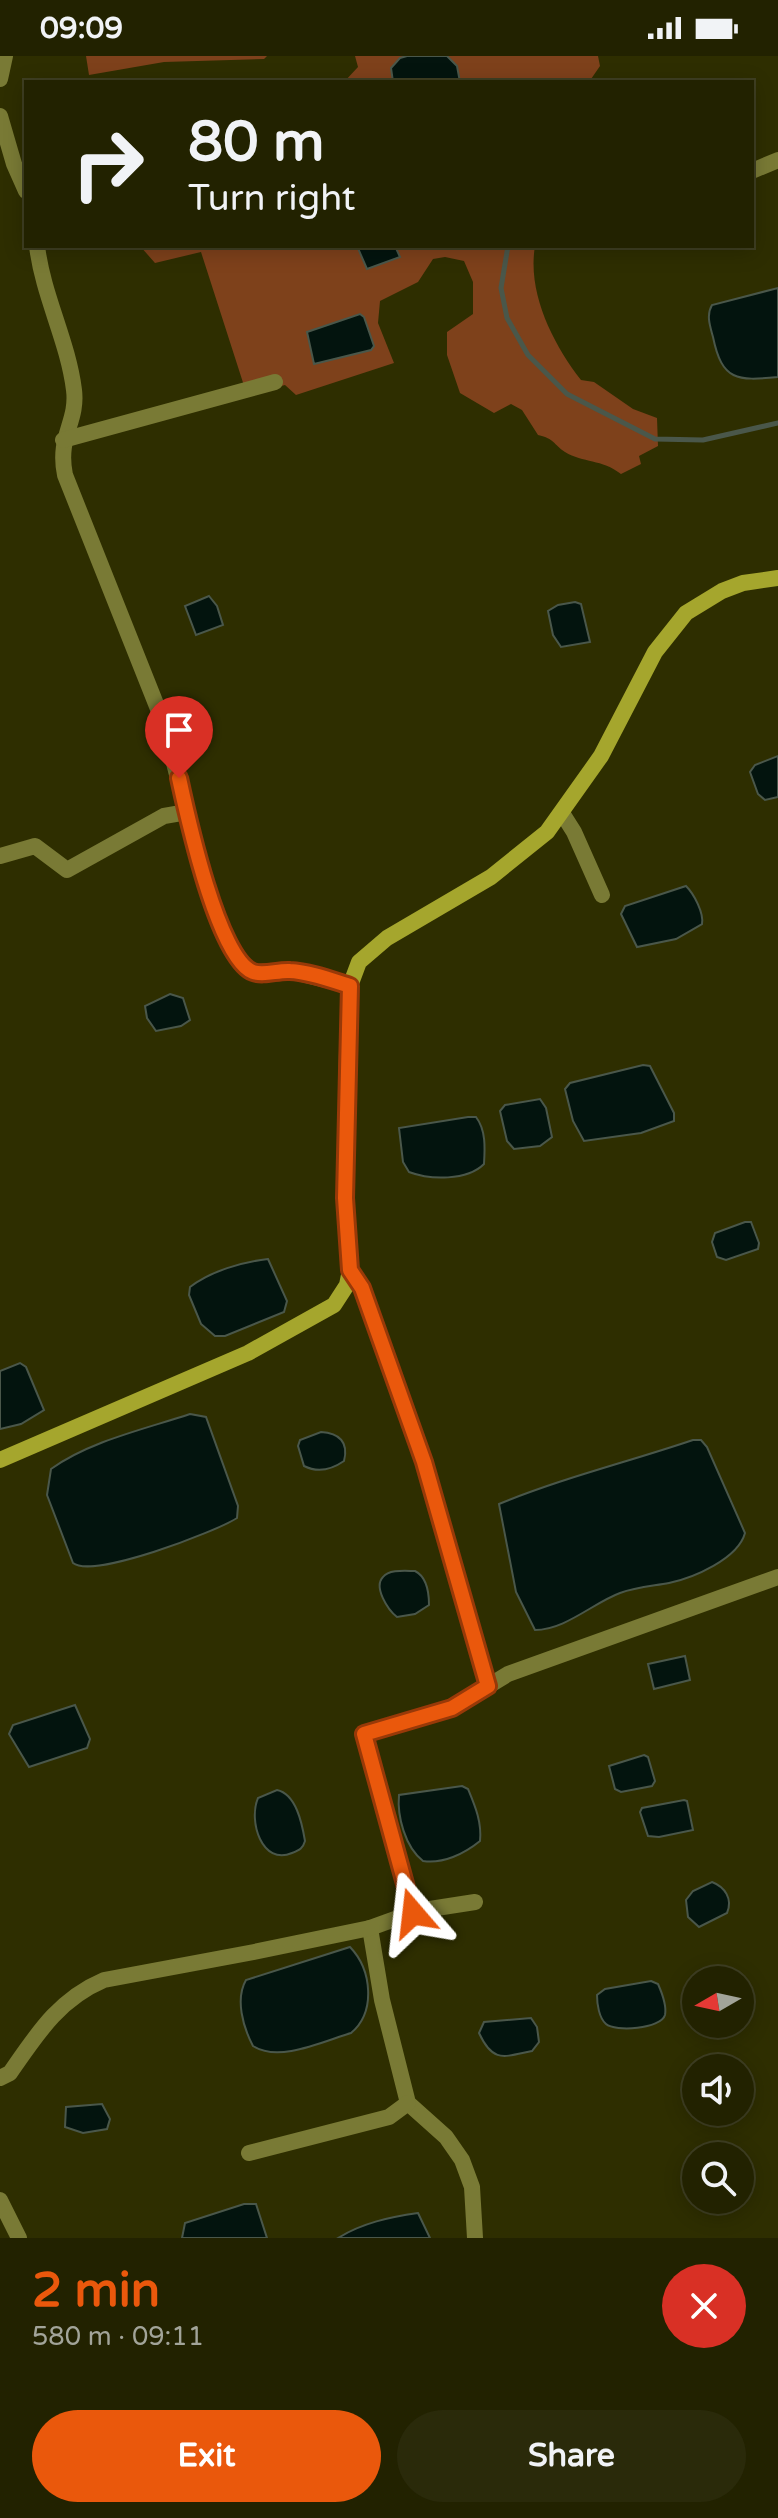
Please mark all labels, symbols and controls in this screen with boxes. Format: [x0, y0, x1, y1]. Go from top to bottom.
text: 09:09 [40, 10, 123, 47]
text: 80 m [188, 109, 324, 176]
icon: right [56, 112, 160, 216]
text: Turn right [188, 177, 355, 220]
pin [145, 696, 213, 778]
icon: arrive [157, 708, 201, 752]
position arrow [371, 1871, 455, 1955]
north arrow [682, 1966, 754, 2038]
map controls [682, 1966, 754, 2214]
button: sound [682, 2054, 754, 2126]
button: search [682, 2142, 754, 2214]
text: 2 min [32, 2262, 160, 2320]
button: close [662, 2264, 746, 2348]
text: 580 m · 09:11 [32, 2321, 204, 2352]
button: Exit [32, 2410, 381, 2502]
button: Share [397, 2410, 746, 2502]

